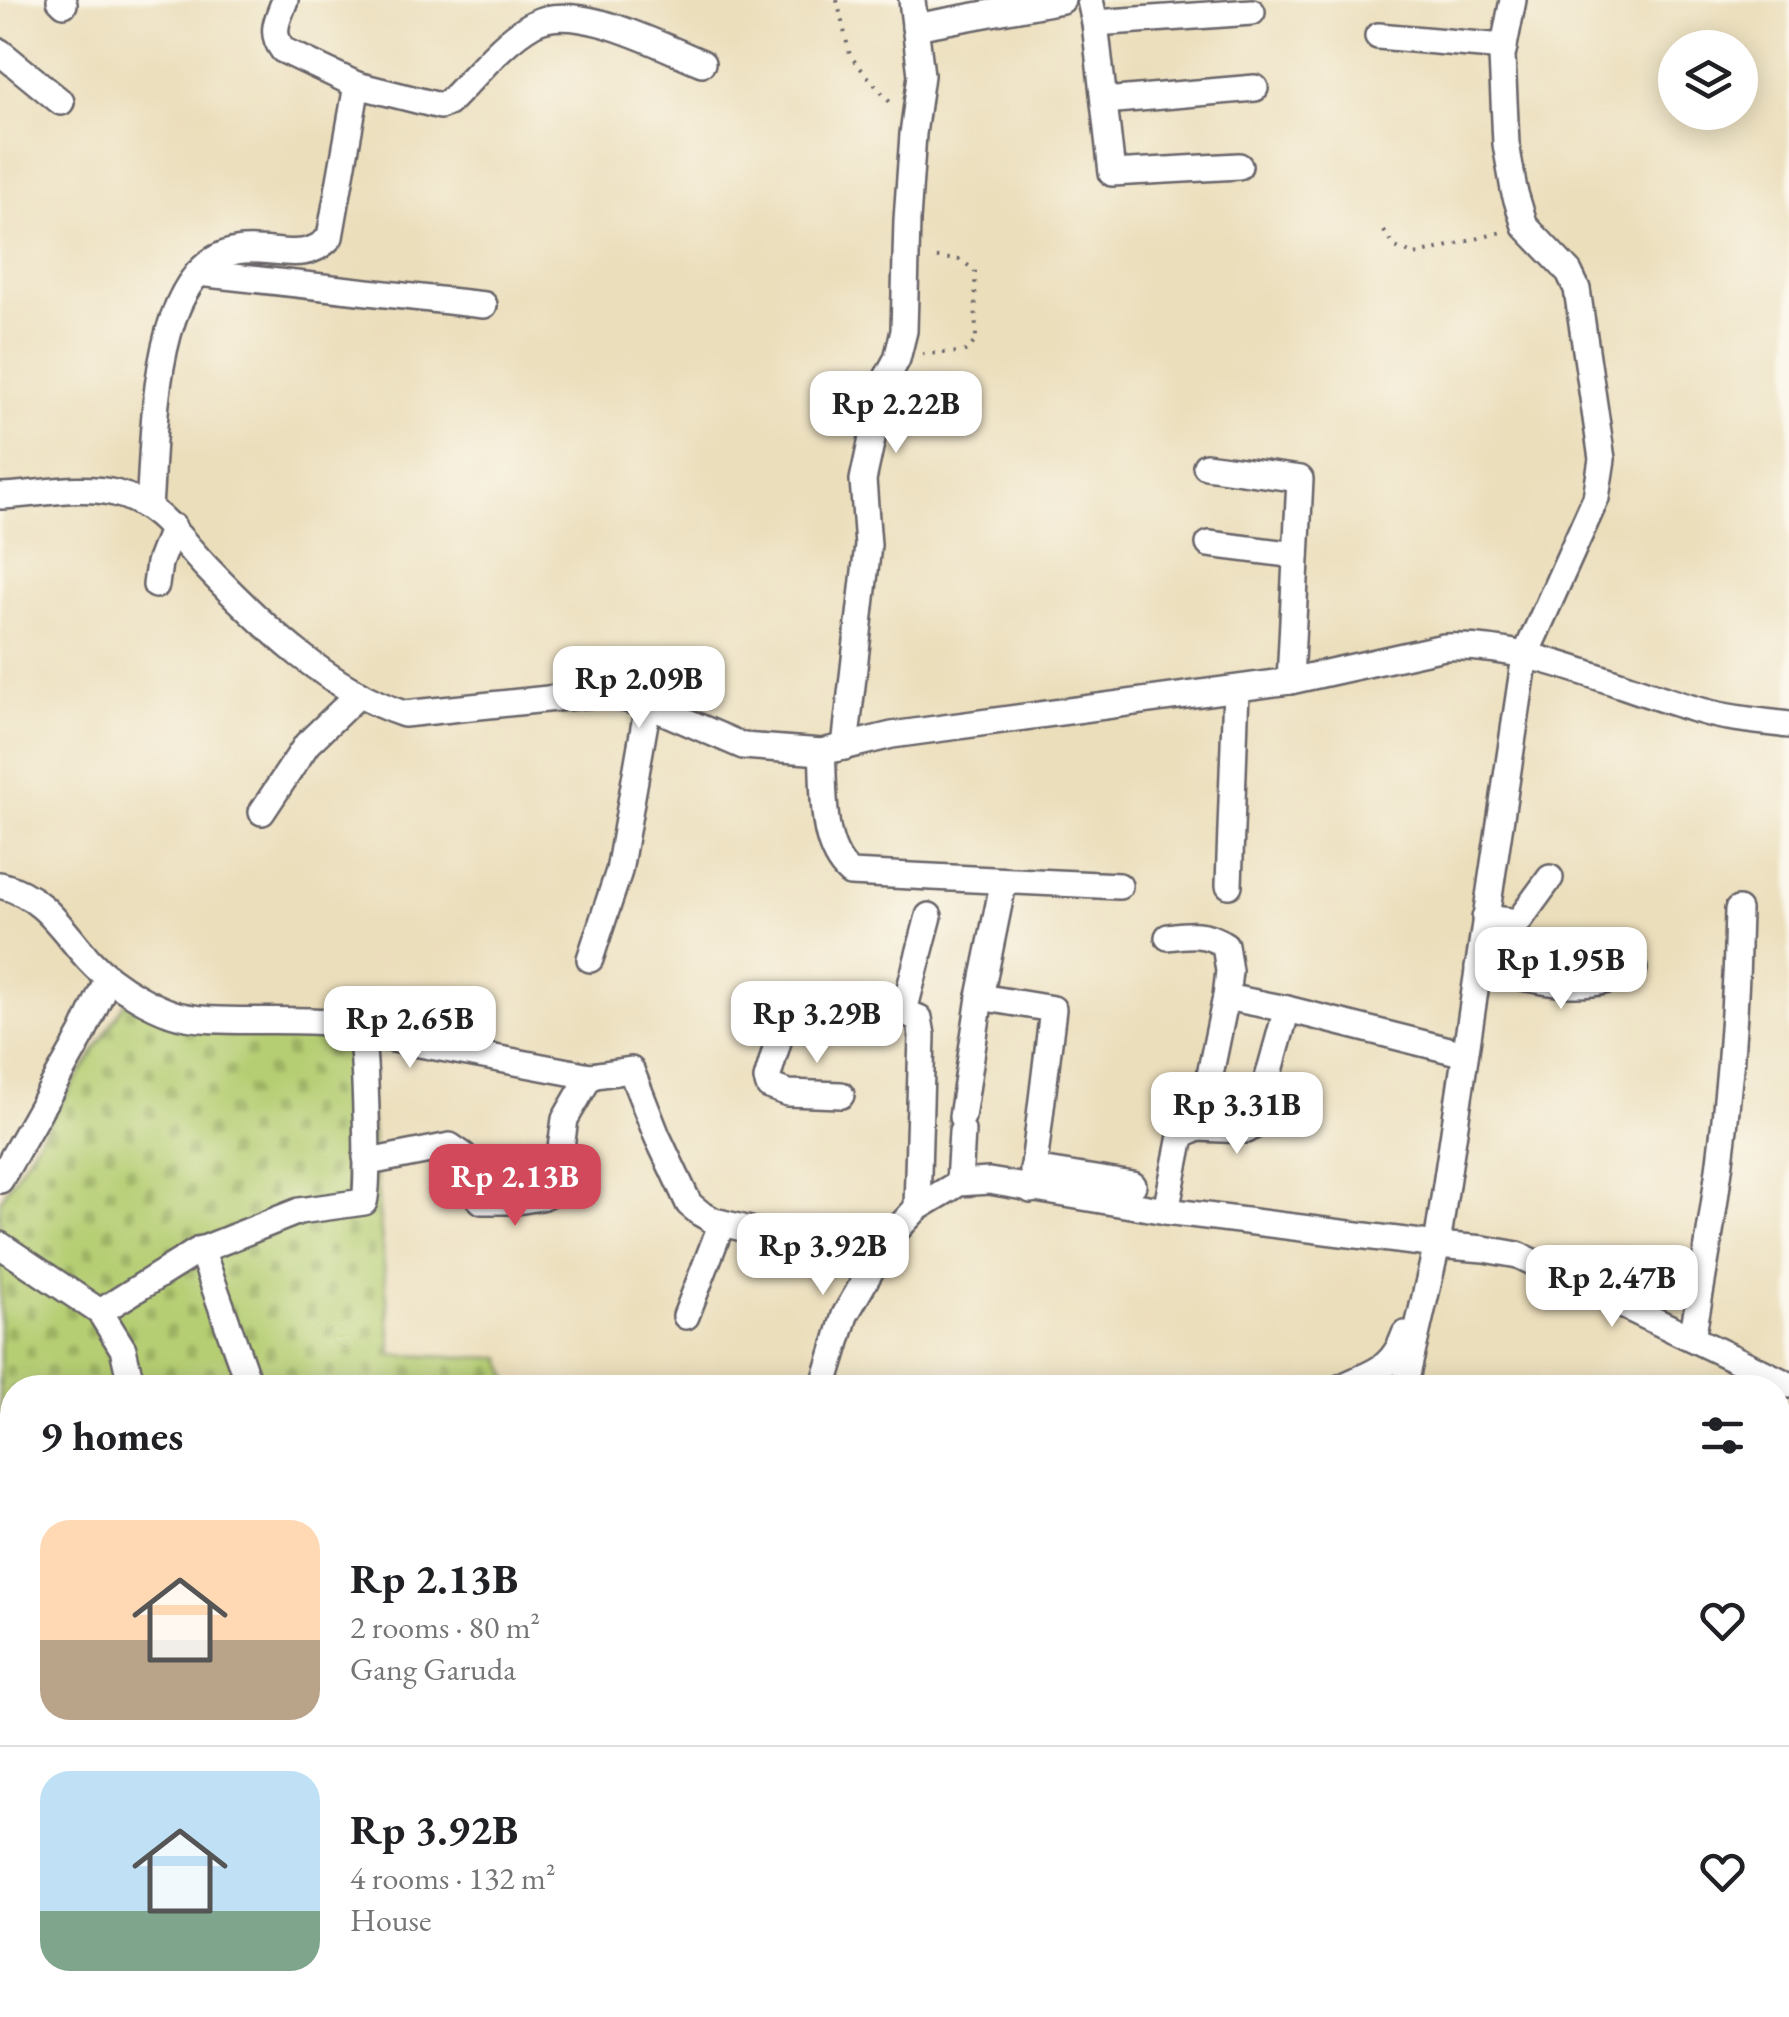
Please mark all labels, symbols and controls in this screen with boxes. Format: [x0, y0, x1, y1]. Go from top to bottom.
map controls [1658, 30, 1758, 130]
button: layers [1658, 30, 1758, 130]
pin: Rp 2.22B [793, 371, 999, 456]
text: Rp 2.22B [832, 382, 960, 424]
pin: Rp 2.09B [536, 646, 742, 731]
text: Rp 2.09B [575, 657, 703, 699]
pin: Rp 1.95B [1458, 927, 1664, 1012]
text: Rp 1.95B [1497, 938, 1625, 980]
pin: Rp 3.29B [714, 981, 920, 1066]
pin: Rp 2.65B [307, 986, 513, 1071]
text: Rp 3.29B [753, 992, 881, 1034]
text: Rp 2.65B [346, 997, 474, 1039]
pin: Rp 3.31B [1134, 1072, 1340, 1157]
text: Rp 3.31B [1173, 1083, 1301, 1125]
pin: Rp 2.13B [412, 1144, 618, 1229]
text: Rp 2.13B [451, 1155, 579, 1197]
pin: Rp 3.92B [720, 1213, 926, 1298]
text: Rp 3.92B [759, 1224, 887, 1266]
pin: Rp 2.47B [1509, 1245, 1715, 1330]
text: Rp 2.47B [1548, 1256, 1676, 1298]
text: 9 homes [40, 1408, 183, 1463]
icon: filters [1695, 1408, 1750, 1463]
text: Rp 2.13B [350, 1551, 518, 1606]
icon: home [120, 1560, 240, 1680]
icon: heart [1695, 1593, 1750, 1648]
text: 2 rooms · 80 m² [350, 1606, 540, 1648]
text: Gang Garuda [350, 1648, 516, 1690]
text: Rp 3.92B [350, 1802, 518, 1857]
icon: home [120, 1811, 240, 1931]
icon: heart [1695, 1844, 1750, 1899]
text: 4 rooms · 132 m² [350, 1857, 556, 1899]
text: House [350, 1899, 431, 1941]

